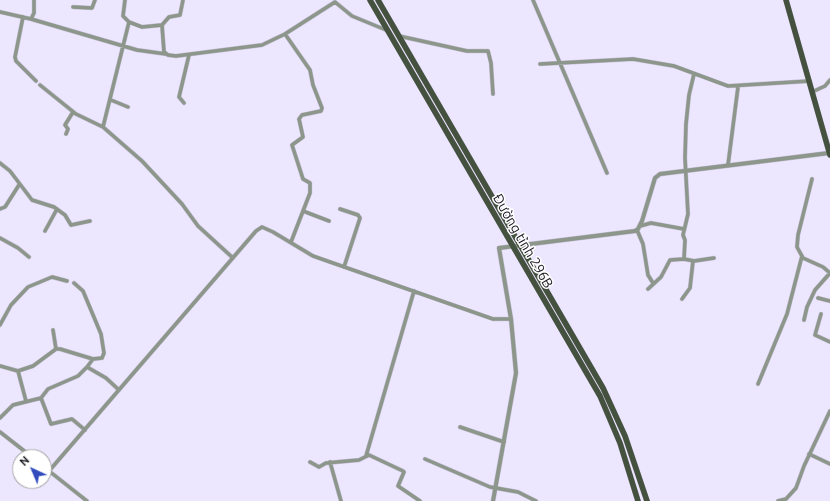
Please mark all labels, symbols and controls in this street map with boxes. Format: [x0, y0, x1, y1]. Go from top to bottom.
street label: Đường tỉnh 296B [489, 191, 557, 291]
north arrow [12, 449, 52, 489]
text: N [17, 454, 31, 468]

